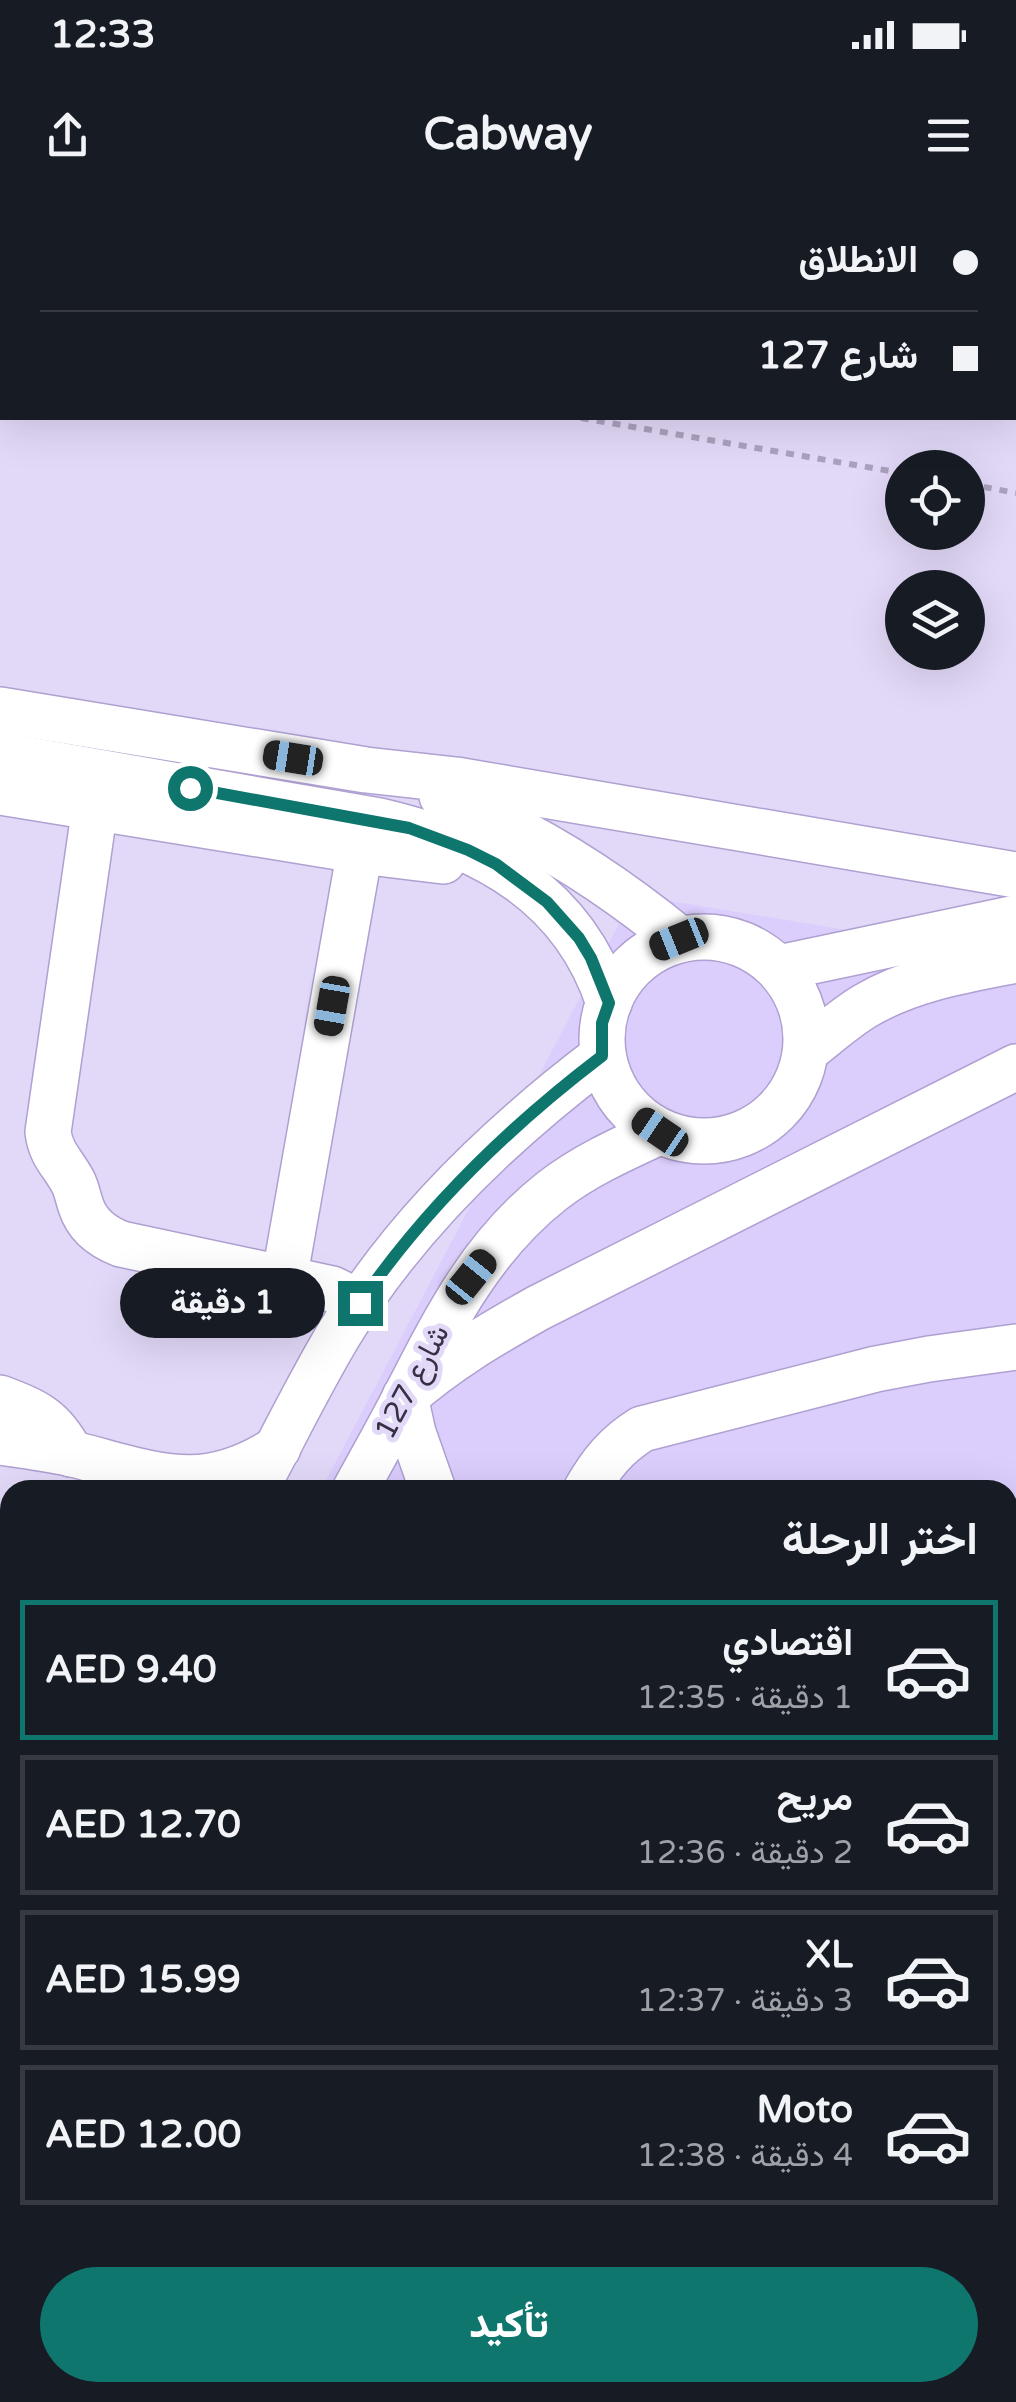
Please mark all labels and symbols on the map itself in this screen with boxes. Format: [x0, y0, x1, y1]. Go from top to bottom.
car [261, 738, 325, 778]
route start [168, 766, 213, 811]
car [646, 914, 712, 964]
car [312, 974, 352, 1038]
car [627, 1103, 693, 1161]
car [440, 1244, 502, 1310]
callout: 1 دقيقة [120, 1268, 325, 1338]
route end [338, 1281, 383, 1326]
street label: شارع 127 [366, 1318, 458, 1446]

